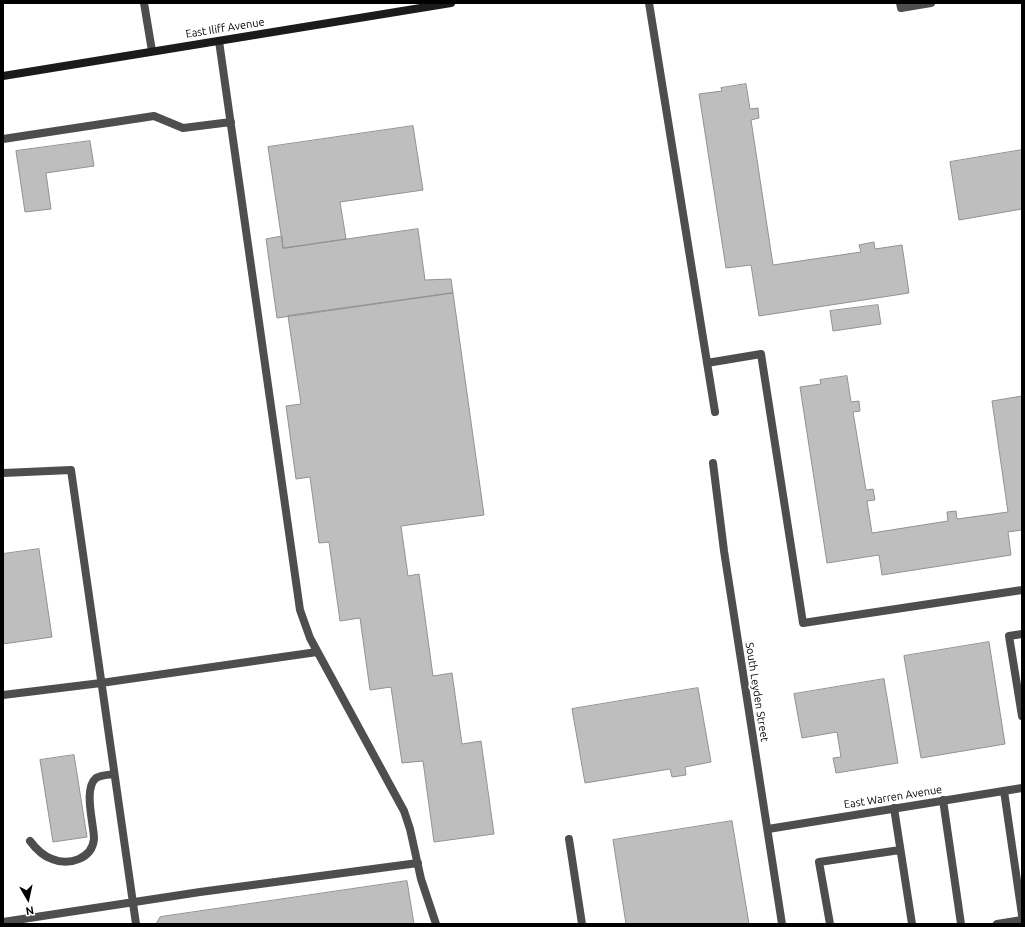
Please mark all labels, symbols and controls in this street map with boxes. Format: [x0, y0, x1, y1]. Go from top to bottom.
street label: East Iliff Avenue [185, 15, 265, 41]
street label: South Leyden Street [743, 641, 771, 743]
street label: East Warren Avenue [843, 783, 943, 811]
north arrow [8, 879, 48, 919]
text: N [25, 904, 35, 917]

